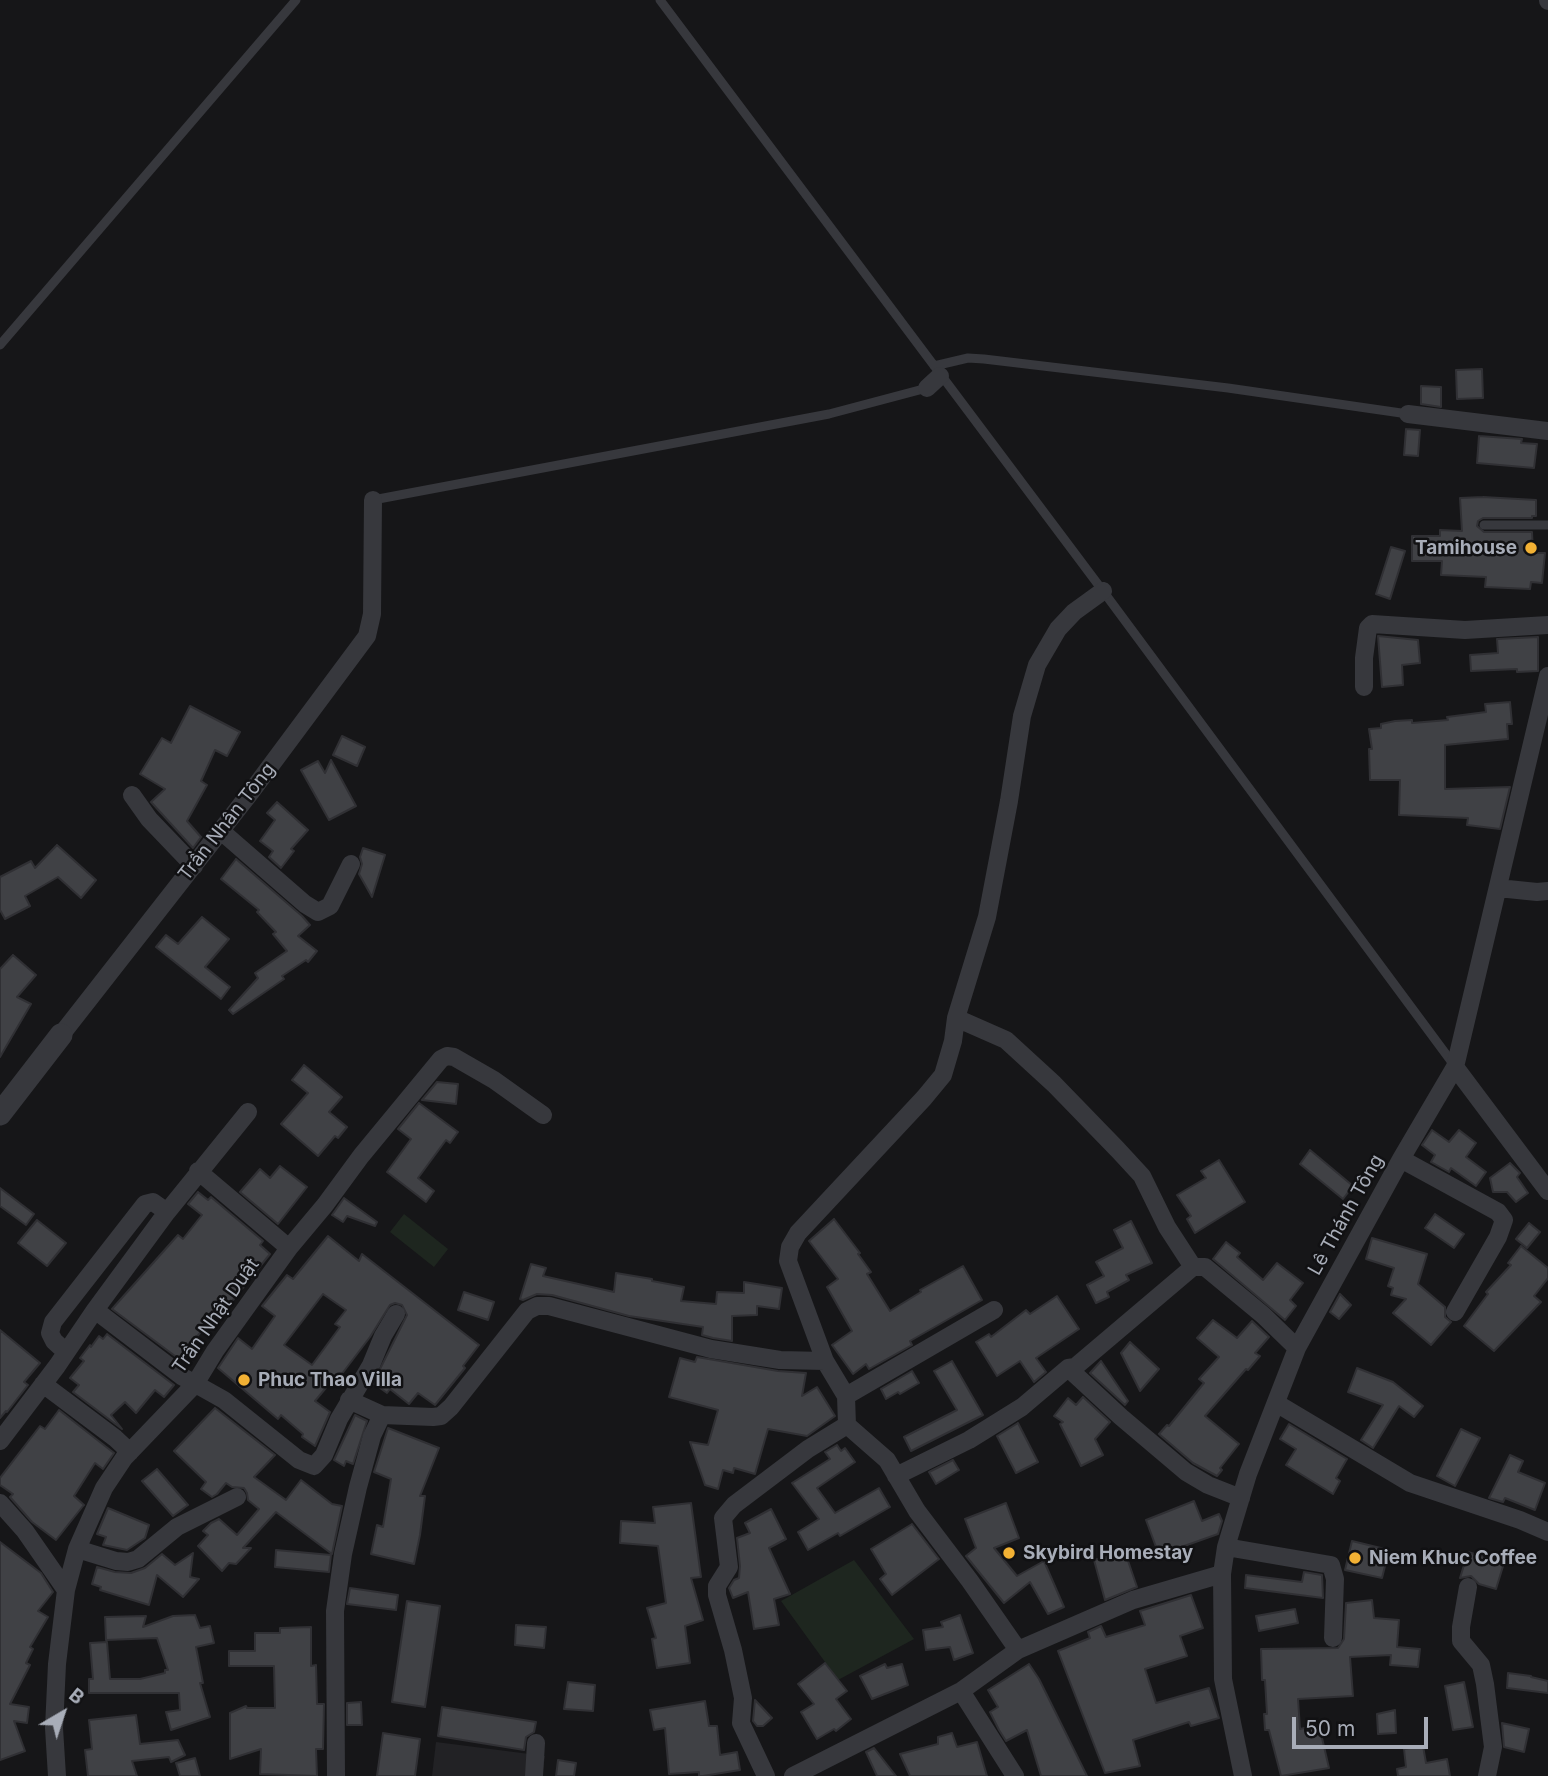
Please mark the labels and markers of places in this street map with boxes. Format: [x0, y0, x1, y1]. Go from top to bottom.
place label: Tamihouse [1415, 537, 1517, 559]
marker: Tamihouse [1523, 540, 1539, 556]
place label: Phuc Thao Villa [258, 1369, 402, 1391]
marker: Phuc Thao Villa [236, 1372, 252, 1388]
place label: Skybird Homestay [1023, 1542, 1193, 1564]
marker: Skybird Homestay [1001, 1545, 1017, 1561]
place label: Niem Khuc Coffee [1369, 1547, 1537, 1569]
marker: Niem Khuc Coffee [1347, 1550, 1363, 1566]

